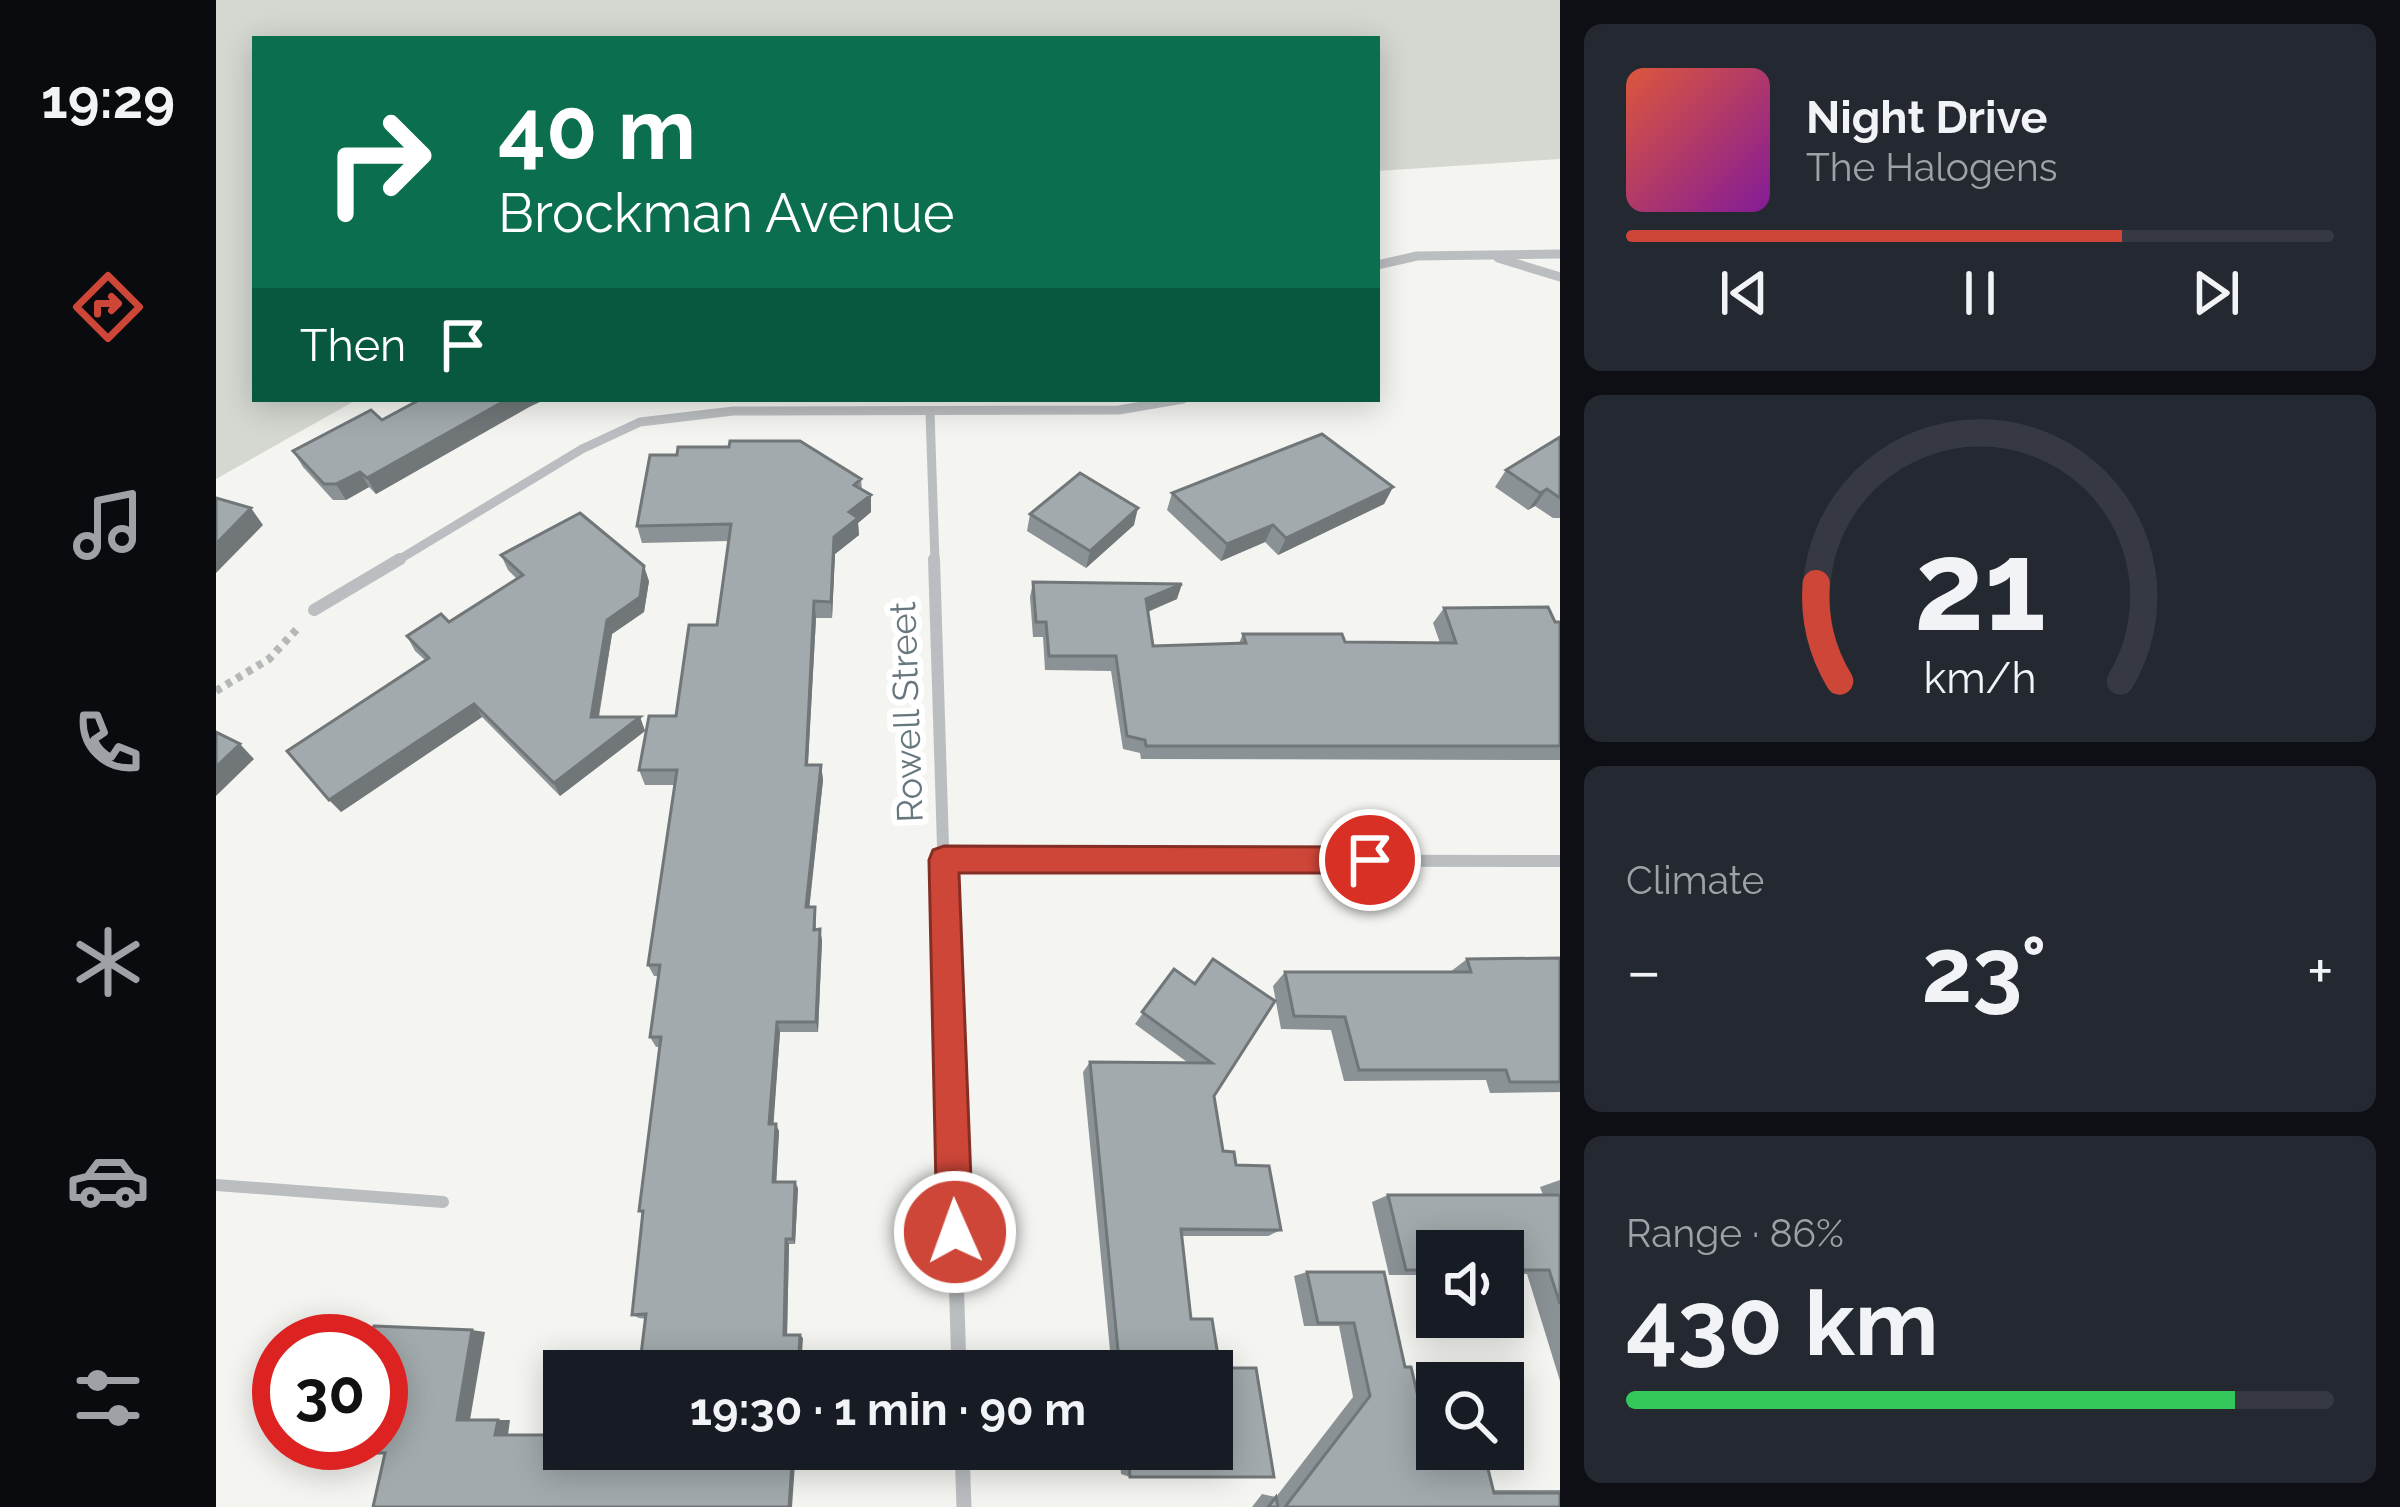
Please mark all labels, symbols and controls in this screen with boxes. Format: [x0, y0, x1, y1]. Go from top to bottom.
text: 19:29 [41, 67, 175, 131]
text: 40 m [498, 80, 696, 179]
icon: right [300, 84, 456, 240]
text: Night Drive [1806, 91, 2047, 144]
text: The Halogens [1806, 144, 2058, 190]
text: Brockman Avenue [498, 181, 955, 245]
icon: previous [1711, 260, 1777, 326]
icon: pause [1947, 260, 2013, 326]
icon: next [2183, 260, 2249, 326]
icon: directions [66, 265, 150, 349]
icon: arrive [430, 312, 496, 378]
text: Then [300, 319, 406, 372]
icon: music [66, 483, 150, 567]
text: 21 [1914, 514, 2046, 660]
street label: Rowell Street [881, 601, 931, 823]
text: km/h [1923, 653, 2037, 703]
icon: phone [66, 701, 150, 785]
pin [1319, 809, 1421, 911]
icon: arrive [1337, 827, 1403, 893]
text: Climate [1626, 857, 1764, 903]
text: 23° [1922, 917, 2047, 1023]
icon: climate [66, 920, 150, 1004]
text: − [1626, 932, 1662, 1009]
text: + [2307, 932, 2334, 1009]
icon: car [66, 1138, 150, 1222]
position arrow [892, 1169, 1018, 1295]
text: Range · 86% [1626, 1210, 1844, 1256]
map controls [1416, 1230, 1524, 1470]
button: sound [1416, 1230, 1524, 1338]
text: 430 km [1626, 1270, 1938, 1376]
speed limit sign: 30 [252, 1314, 408, 1470]
icon: filters [66, 1356, 150, 1440]
button: search [1416, 1362, 1524, 1470]
text: 19:30 · 1 min · 90 m [690, 1383, 1086, 1436]

